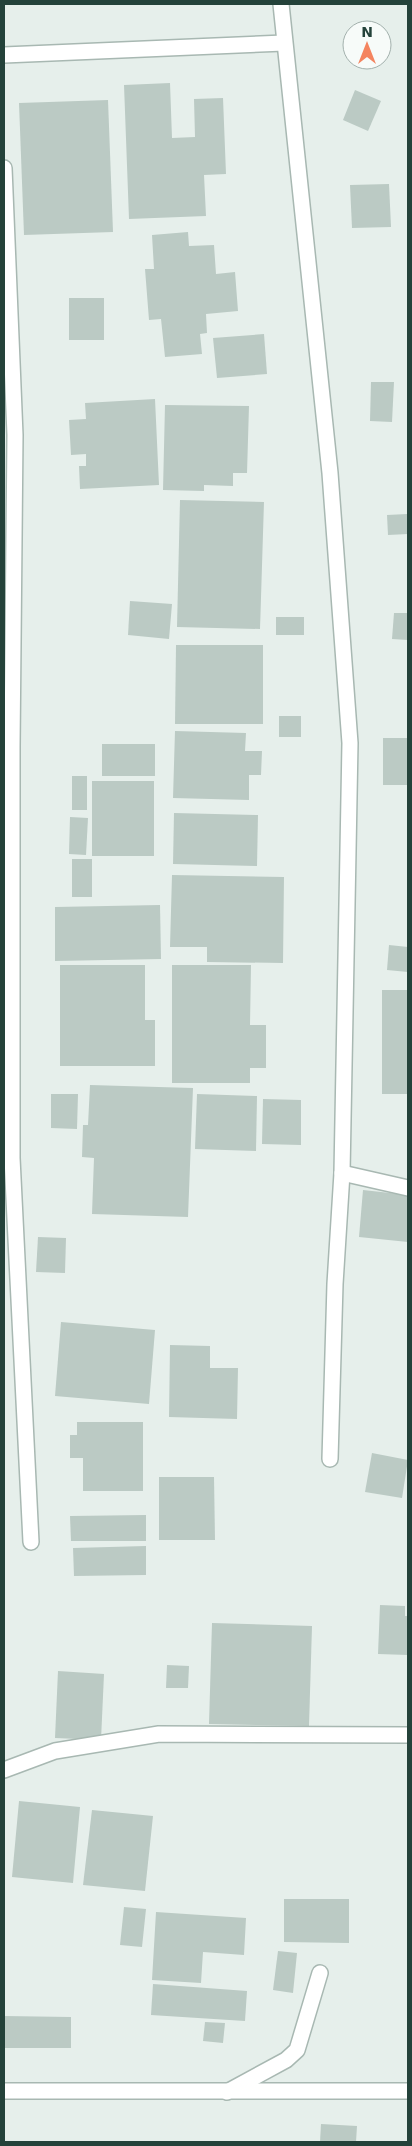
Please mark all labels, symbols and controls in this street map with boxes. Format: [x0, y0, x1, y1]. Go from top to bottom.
north arrow [342, 20, 392, 70]
text: N [361, 24, 373, 40]

